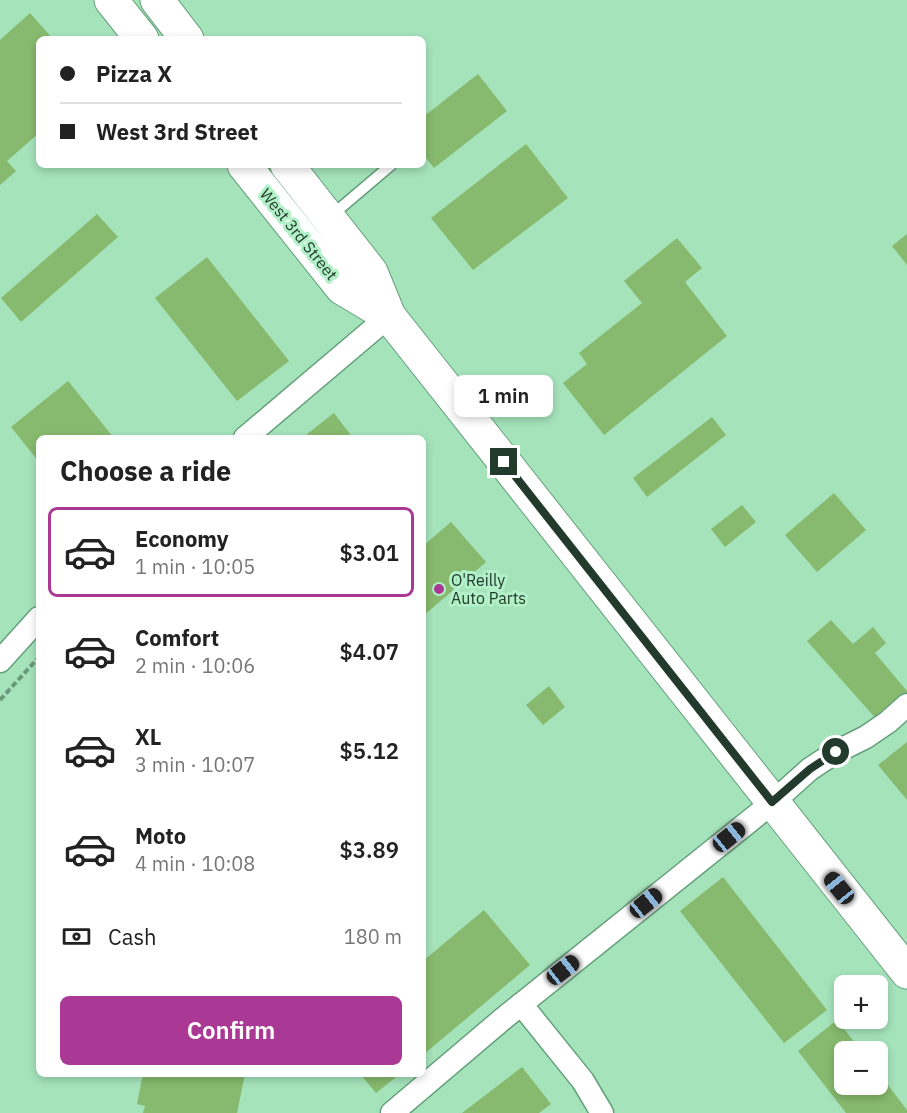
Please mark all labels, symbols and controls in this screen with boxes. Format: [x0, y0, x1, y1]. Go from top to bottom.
text: Pizza X [96, 59, 172, 88]
text: West 3rd Street [96, 117, 258, 146]
street label: West 3rd Street [256, 184, 342, 284]
callout: 1 min [454, 375, 554, 417]
text: 1 min [478, 382, 529, 409]
route end [490, 448, 517, 475]
text: Choose a ride [60, 453, 231, 488]
text: Economy [135, 524, 229, 553]
icon: car [63, 525, 117, 579]
text: $3.01 [340, 538, 399, 567]
text: 1 min · 10:05 [135, 553, 255, 580]
place label: O'Reilly Auto Parts [451, 570, 526, 608]
marker: O'Reilly Auto Parts [432, 582, 446, 596]
text: Comfort [135, 623, 219, 652]
icon: car [63, 624, 117, 678]
text: $4.07 [340, 637, 399, 666]
text: 2 min · 10:06 [135, 652, 255, 679]
text: XL [135, 722, 161, 751]
icon: car [63, 723, 117, 777]
text: $5.12 [340, 736, 399, 765]
route start [822, 738, 849, 765]
text: 3 min · 10:07 [135, 751, 255, 778]
car [709, 819, 749, 855]
text: Moto [135, 821, 186, 850]
icon: car [63, 822, 117, 876]
text: $3.89 [340, 835, 399, 864]
text: 4 min · 10:08 [135, 850, 255, 877]
car [821, 868, 857, 908]
car [626, 885, 666, 921]
icon: cash [60, 920, 93, 953]
text: Cash [108, 922, 157, 951]
text: 180 m [344, 923, 402, 950]
car [543, 952, 583, 988]
map controls [834, 975, 888, 1095]
button: + [834, 975, 888, 1029]
button: Confirm [60, 996, 402, 1065]
button: − [834, 1041, 888, 1095]

